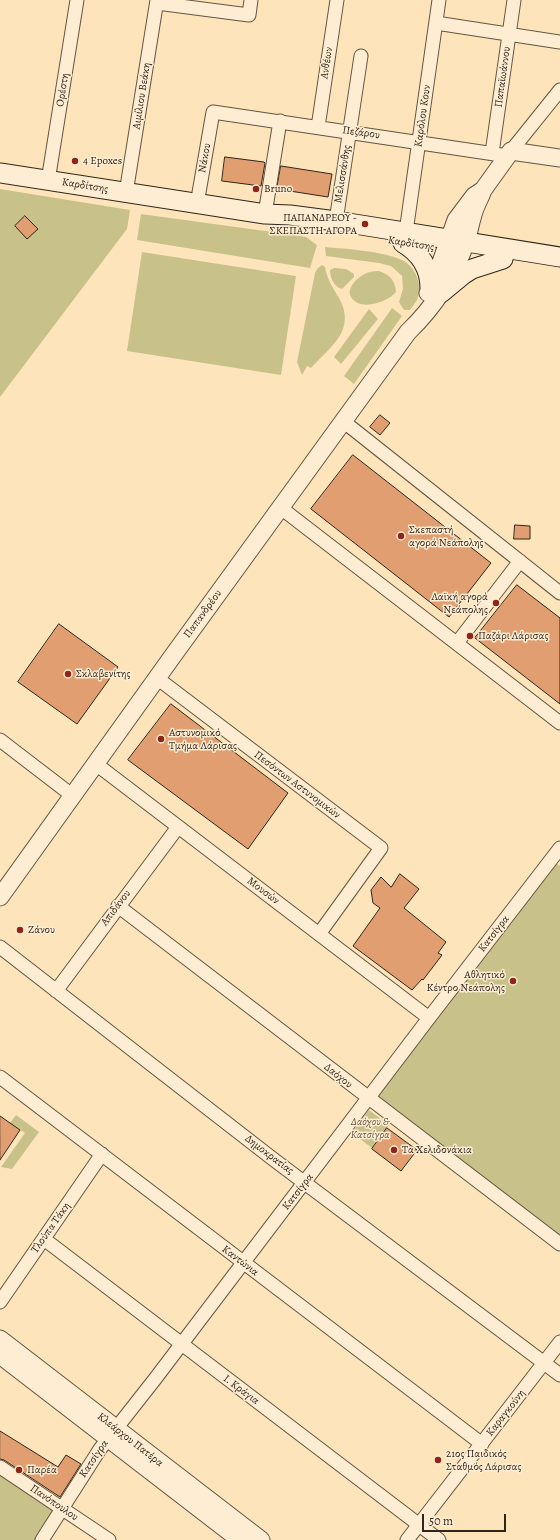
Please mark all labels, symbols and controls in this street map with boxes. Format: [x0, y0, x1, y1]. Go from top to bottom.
street label: Ανθέων [318, 46, 336, 80]
street label: Παπαϊωάννου [492, 46, 514, 108]
street label: Αιμίλιου Βεάκη [130, 62, 154, 130]
street label: Ορέστη [54, 72, 72, 108]
street label: Καρόλου Κουν [412, 84, 434, 148]
street label: Πεζάρου [341, 124, 381, 142]
street label: Νάκου [196, 142, 214, 174]
street label: Μελισσάνθης [332, 144, 354, 204]
place label: 4 Epoxes [83, 154, 122, 168]
marker: 4 Epoxes [70, 156, 80, 166]
street label: Καρδίτσης [61, 176, 109, 196]
place label: Bruno [264, 182, 292, 196]
marker: Bruno [251, 184, 261, 194]
place label: ΠΑΠΑΝΔΡΕΟΥ - ΣΚΕΠΑΣΤΗ ΑΓΟΡΑ [270, 211, 357, 237]
marker: ΠΑΠΑΝΔΡΕΟΥ - ΣΚΕΠΑΣΤΗ ΑΓΟΡΑ [360, 219, 370, 229]
street label: Καρδίτσης [387, 234, 435, 254]
place label: Σκεπαστή αγορά Νεάπολης [409, 523, 484, 549]
marker: Σκεπαστή αγορά Νεάπολης [396, 531, 406, 541]
street label: Παπανδρέου [181, 587, 225, 641]
place label: Λαϊκή αγορά Νεάπολης [431, 590, 488, 616]
marker: Λαϊκή αγορά Νεάπολης [491, 598, 501, 608]
place label: Παζάρι Λάρισας [478, 629, 548, 643]
marker: Παζάρι Λάρισας [465, 631, 475, 641]
place label: Σκλαβενίτης [76, 667, 130, 681]
marker: Σκλαβενίτης [63, 669, 73, 679]
place label: Αστυνομικό Τμήμα Λάρισας [169, 726, 237, 752]
marker: Αστυνομικό Τμήμα Λάρισας [156, 734, 166, 744]
street label: Πεσόντων Αστυνομικών [251, 748, 343, 822]
street label: Μουσών [244, 875, 282, 907]
street label: Απιδάνου [98, 887, 134, 929]
street label: Κατσίγρα [476, 913, 512, 955]
place label: Ζάνου [28, 923, 55, 937]
marker: Ζάνου [15, 925, 25, 935]
place label: Αθλητικό Κέντρο Νεάπολης [427, 968, 505, 994]
marker: Αθλητικό Κέντρο Νεάπολης [508, 976, 518, 986]
street label: Δαόχου [321, 1061, 355, 1091]
park label: Δαόχου & Κατσίγρα [350, 1115, 390, 1141]
street label: Δημοκρατίας [242, 1132, 296, 1178]
place label: Τα Χελιδονάκια [402, 1143, 472, 1157]
marker: Τα Χελιδονάκια [389, 1145, 399, 1155]
street label: Κατσίγρα [280, 1171, 316, 1213]
street label: Τλούπα Τάκη [29, 1200, 73, 1256]
street label: Καντώνια [219, 1243, 261, 1279]
street label: Ι. Κράγια [220, 1372, 262, 1408]
street label: Καραγκούνη [484, 1387, 528, 1439]
street label: Κλεάρχου Πατέρα [94, 1410, 166, 1470]
street label: Κατσίγρα [77, 1438, 111, 1480]
place label: 21ος Παιδικός Σταθμός Λάρισας [446, 1447, 522, 1473]
marker: 21ος Παιδικός Σταθμός Λάρισας [433, 1455, 443, 1465]
place label: Παρέα [27, 1463, 57, 1477]
marker: Παρέα [14, 1465, 24, 1475]
street label: Πανόπουλου [27, 1482, 81, 1524]
scale bar [424, 1506, 508, 1532]
text: 50 m [429, 1513, 453, 1529]

